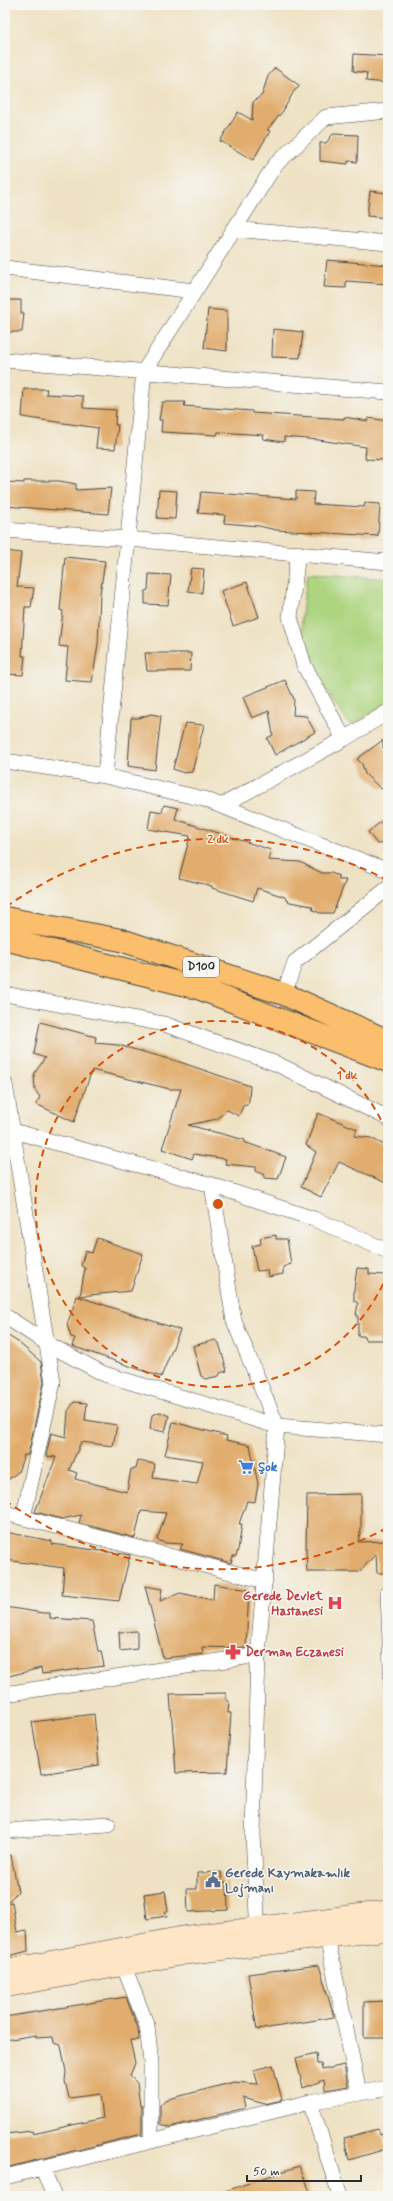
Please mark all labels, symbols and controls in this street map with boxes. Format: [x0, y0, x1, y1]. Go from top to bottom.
text: 2 dk [207, 832, 229, 848]
road number: D100 [183, 957, 219, 977]
text: 1 dk [337, 1068, 358, 1084]
centre of rings [211, 1197, 225, 1211]
supermarket icon: Şok [237, 1458, 255, 1476]
place label: Şok [258, 1459, 278, 1476]
place label: Gerede Devlet Hastanesi [243, 1588, 323, 1620]
hospital icon: Gerede Devlet Hastanesi [326, 1594, 344, 1612]
pharmacy icon: Derman Eczanesi [224, 1643, 242, 1661]
place label: Derman Eczanesi [245, 1644, 344, 1661]
place label: Gerede Kaymakamlık Lojmanı [225, 1865, 350, 1898]
public building icon: Gerede Kaymakamlık Lojmanı [204, 1871, 222, 1889]
scale bar [247, 2157, 361, 2183]
text: 50 m [253, 2164, 280, 2180]

